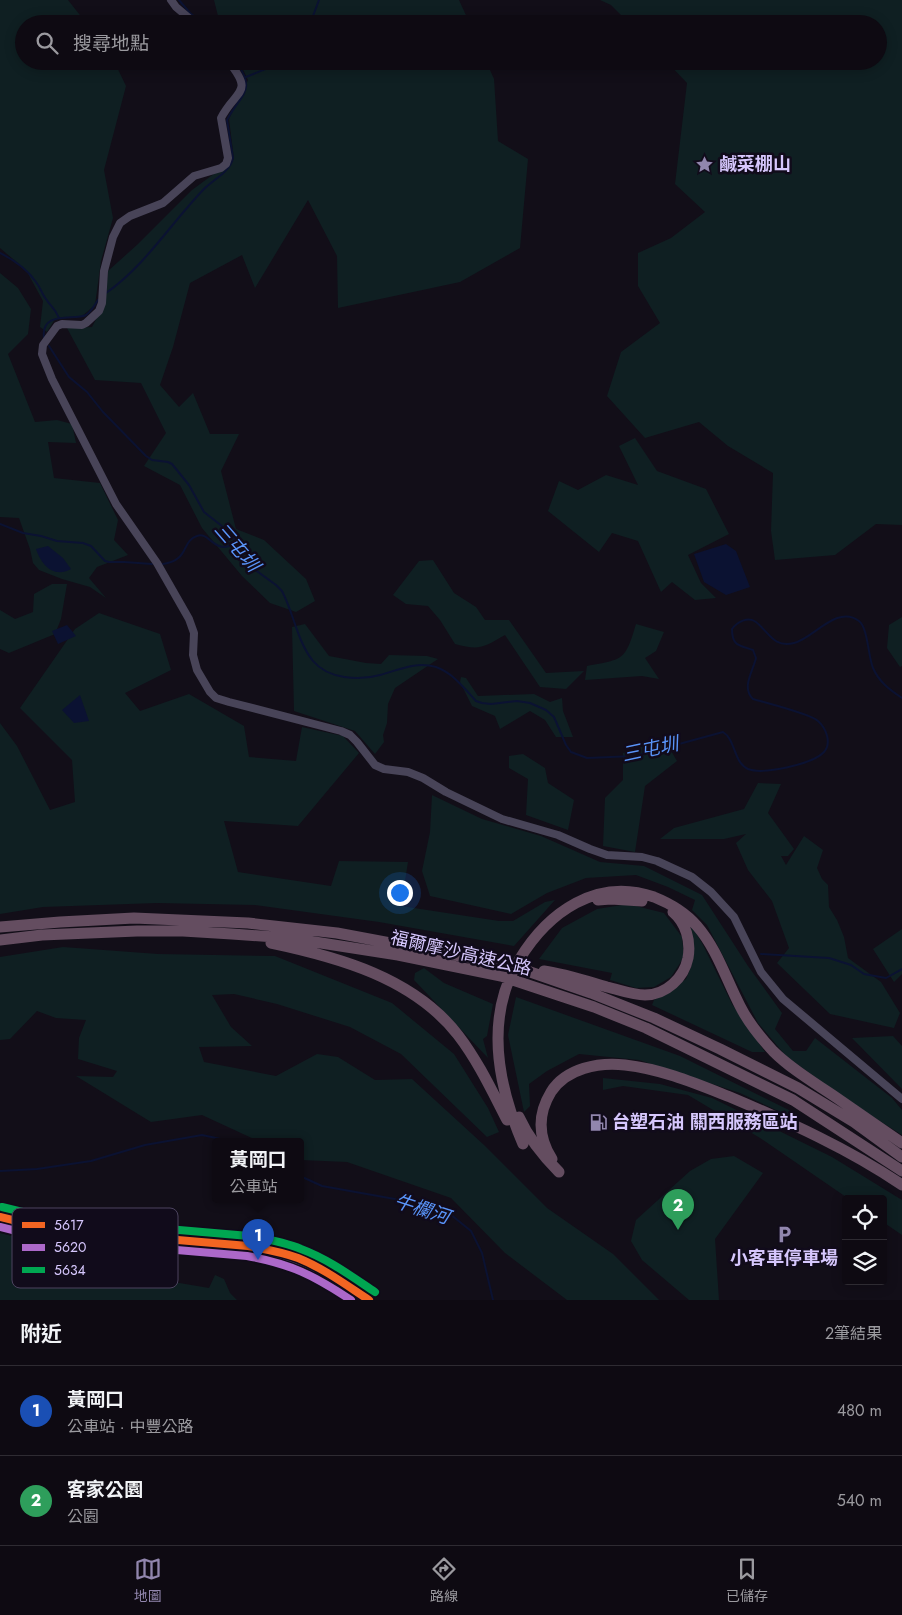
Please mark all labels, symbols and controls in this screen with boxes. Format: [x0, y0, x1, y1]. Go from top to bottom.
search box [15, 15, 887, 70]
icon: search [33, 29, 61, 57]
text: 搜尋地點 [73, 30, 149, 57]
place label: 鹹菜棚山 [719, 151, 791, 177]
place icon: 鹹菜棚山 [695, 154, 715, 174]
water label: 三屯圳 [208, 517, 268, 580]
water label: 三屯圳 [619, 729, 684, 768]
your location [387, 880, 413, 906]
street label: 福爾摩沙高速公路 [388, 924, 534, 982]
place label: 台塑石油 關西服務區站 [612, 1109, 797, 1135]
fuel station icon: 台塑石油 關西服務區站 [588, 1112, 608, 1132]
popup [212, 1138, 304, 1203]
text: 黃岡口 [229, 1146, 287, 1173]
text: 公車站 [229, 1175, 278, 1198]
water label: 牛欄河 [391, 1187, 457, 1232]
pin: 2 [662, 1189, 694, 1230]
map controls [842, 1195, 887, 1285]
button: locate [842, 1195, 887, 1240]
legend [12, 1208, 178, 1288]
text: 5617 [54, 1215, 84, 1235]
pin: 1 [242, 1219, 274, 1260]
parking icon: 小客車停車場 [774, 1225, 794, 1245]
text: 5620 [54, 1237, 86, 1257]
button: layers [842, 1240, 887, 1285]
place label: 小客車停車場 [730, 1245, 838, 1271]
text: 5634 [54, 1260, 86, 1280]
text: 附近 [20, 1319, 62, 1349]
text: 2筆結果 [825, 1322, 882, 1345]
text: 黃岡口 [67, 1386, 124, 1413]
text: 1 [32, 1399, 40, 1422]
text: 480 m [837, 1399, 882, 1422]
text: 公車站 · 中豐公路 [67, 1415, 193, 1438]
text: 客家公園 [67, 1476, 143, 1503]
text: 2 [31, 1489, 41, 1512]
text: 540 m [837, 1489, 882, 1512]
text: 公園 [67, 1505, 99, 1528]
tab: 地圖 [134, 1555, 162, 1606]
tab: 路線 [430, 1555, 458, 1606]
tab: 已儲存 [726, 1555, 768, 1606]

